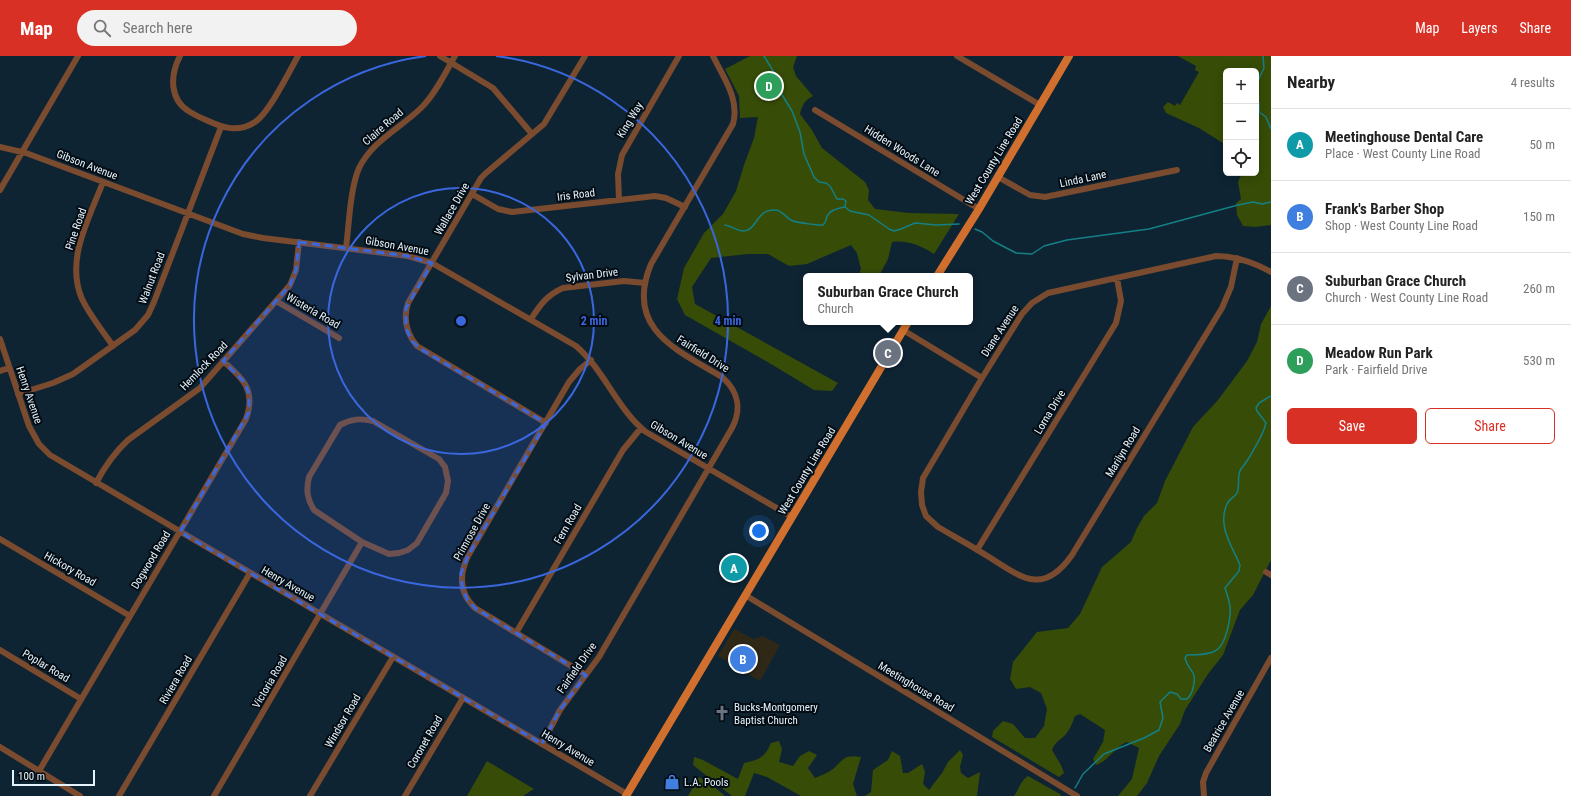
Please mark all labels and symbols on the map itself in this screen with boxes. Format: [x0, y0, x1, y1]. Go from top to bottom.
pin: D [756, 71, 782, 101]
street label: King Way [614, 99, 646, 140]
street label: Claire Road [360, 106, 406, 148]
street label: West County Line Road [963, 115, 1025, 207]
street label: Hidden Woods Lane [862, 123, 942, 179]
street label: Gibson Avenue [55, 147, 119, 183]
street label: Linda Lane [1059, 168, 1107, 190]
street label: Wallace Drive [432, 180, 472, 238]
street label: Iris Road [556, 186, 596, 204]
street label: Pine Road [63, 206, 89, 252]
street label: Gibson Avenue [364, 234, 430, 258]
street label: Walnut Road [136, 250, 168, 306]
street label: Sylvan Drive [565, 265, 619, 285]
street label: Wisteria Road [284, 290, 342, 332]
street label: Diane Avenue [979, 303, 1021, 359]
centre of rings [454, 314, 468, 328]
text: 2 min [581, 314, 607, 328]
text: 4 min [715, 314, 741, 328]
street label: Fairfield Drive [674, 333, 732, 375]
pin: C [875, 338, 901, 368]
street label: Hemlock Road [177, 339, 231, 393]
street label: Henry Avenue [13, 365, 45, 425]
street label: Lorna Drive [1032, 388, 1068, 436]
street label: Gibson Avenue [648, 418, 710, 462]
street label: Marilyn Road [1103, 424, 1143, 480]
street label: West County Line Road [776, 425, 838, 517]
street label: Primrose Drive [451, 501, 493, 563]
street label: Fern Road [551, 502, 585, 546]
your location [749, 521, 769, 541]
street label: Dogwood Road [129, 529, 173, 591]
street label: Hickory Road [42, 549, 98, 589]
pin: A [721, 553, 747, 583]
street label: Henry Avenue [259, 563, 317, 605]
street label: Fairfield Drive [555, 640, 599, 696]
pin: B [730, 644, 756, 674]
street label: Poplar Road [20, 647, 72, 685]
street label: Riviera Road [157, 653, 195, 707]
street label: Victoria Road [250, 654, 290, 710]
street label: Meetinghouse Road [876, 659, 956, 715]
street label: Beatrice Avenue [1201, 687, 1247, 755]
street label: Windsor Road [322, 692, 364, 750]
place label: Bucks-Montgomery Baptist Church [734, 701, 818, 727]
church icon: Bucks-Montgomery Baptist Church [713, 704, 731, 722]
street label: Coronet Road [405, 713, 445, 771]
street label: Henry Avenue [539, 727, 597, 769]
scale bar [12, 768, 95, 787]
shop icon: L.A. Pools [663, 773, 681, 791]
place label: L.A. Pools [684, 776, 729, 789]

